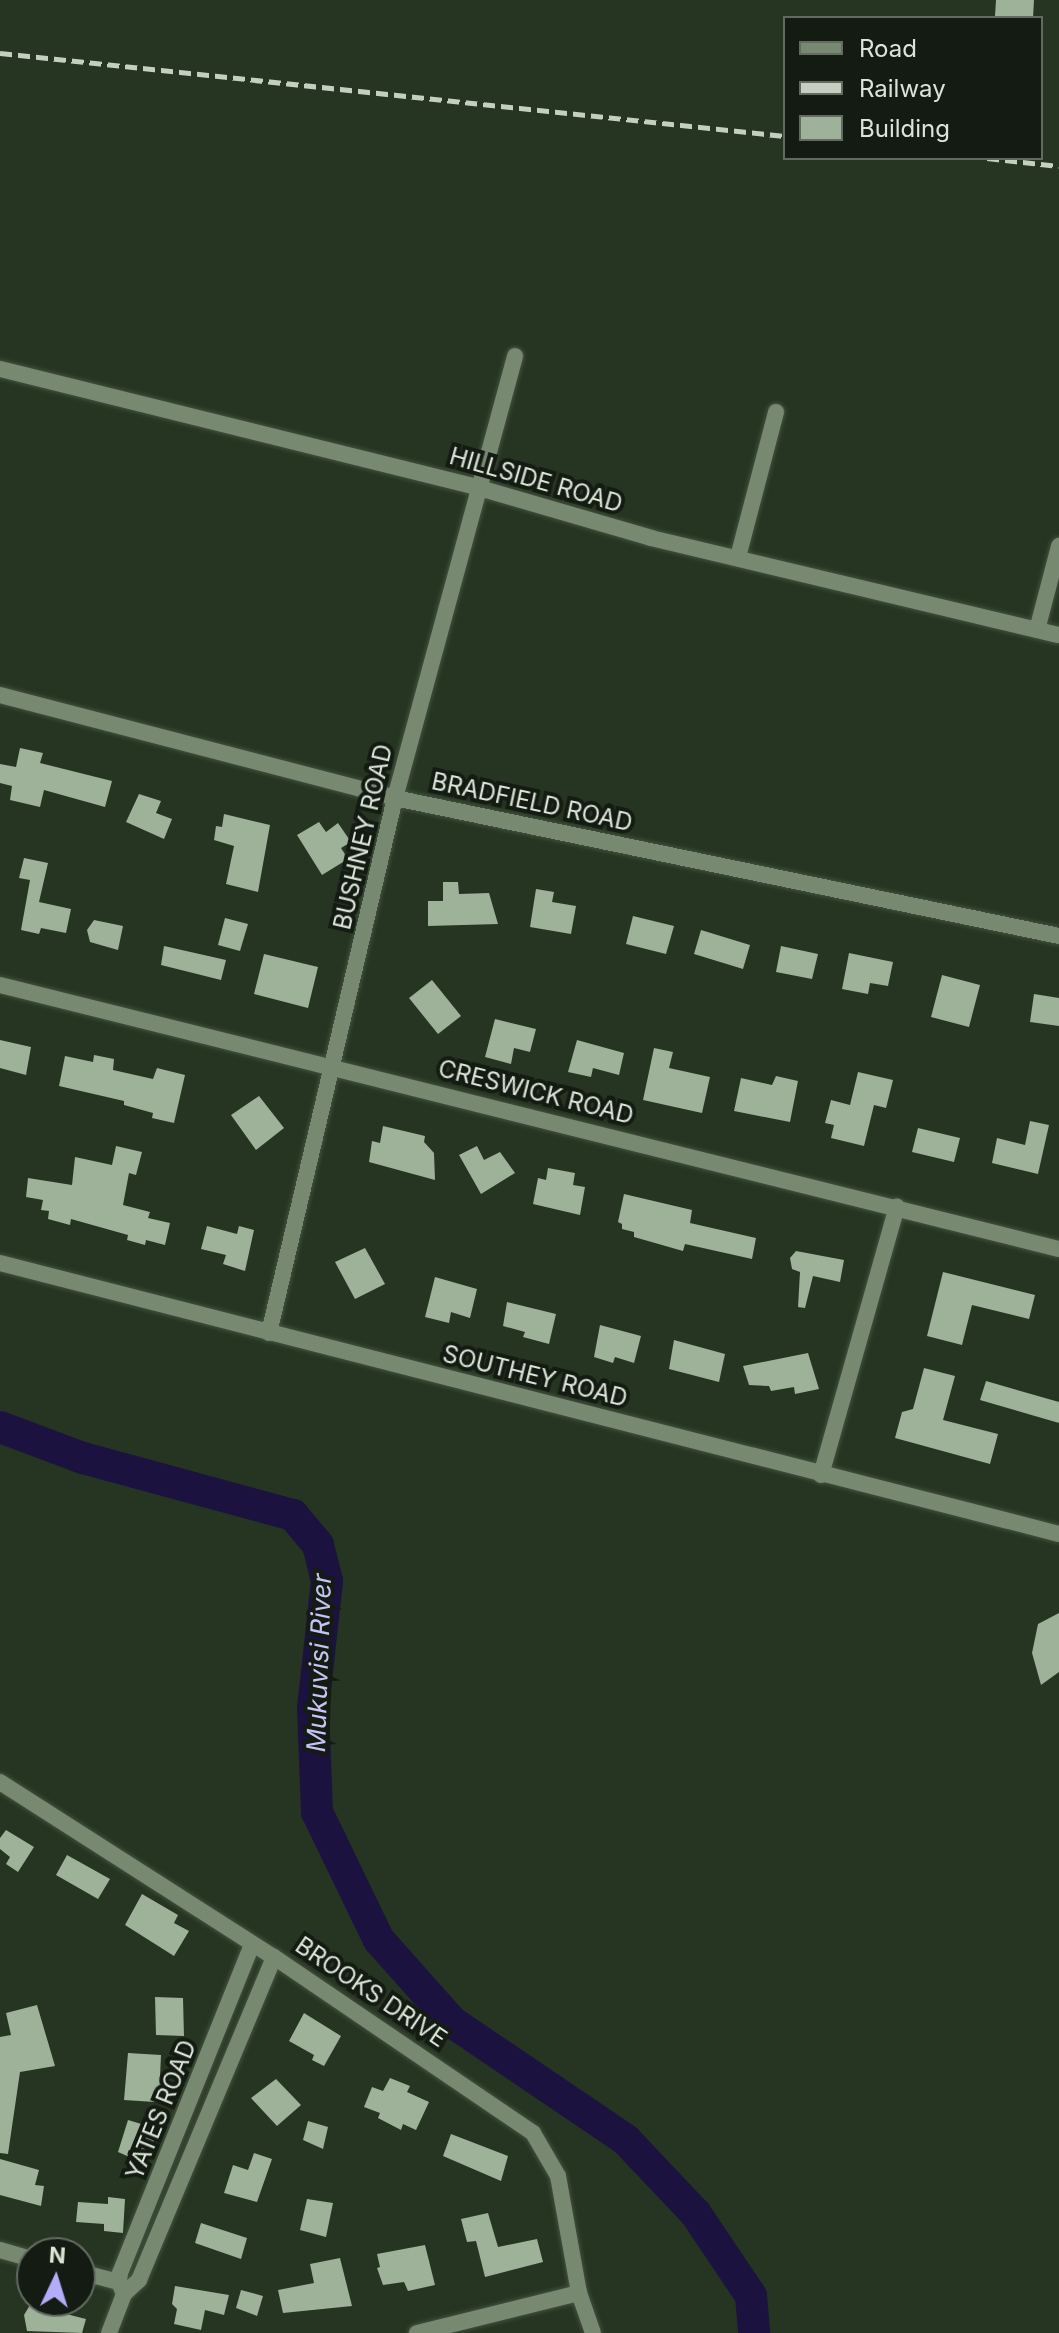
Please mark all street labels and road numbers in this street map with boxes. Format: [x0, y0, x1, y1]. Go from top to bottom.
street label: HILLSIDE ROAD [446, 442, 626, 518]
street label: BUSHNEY ROAD [328, 742, 398, 932]
street label: BRADFIELD ROAD [429, 767, 635, 837]
street label: CRESWICK ROAD [435, 1054, 637, 1130]
street label: SOUTHEY ROAD [440, 1339, 630, 1413]
street label: BROOKS DRIVE [290, 1931, 452, 2053]
street label: YATES ROAD [120, 2036, 202, 2184]

